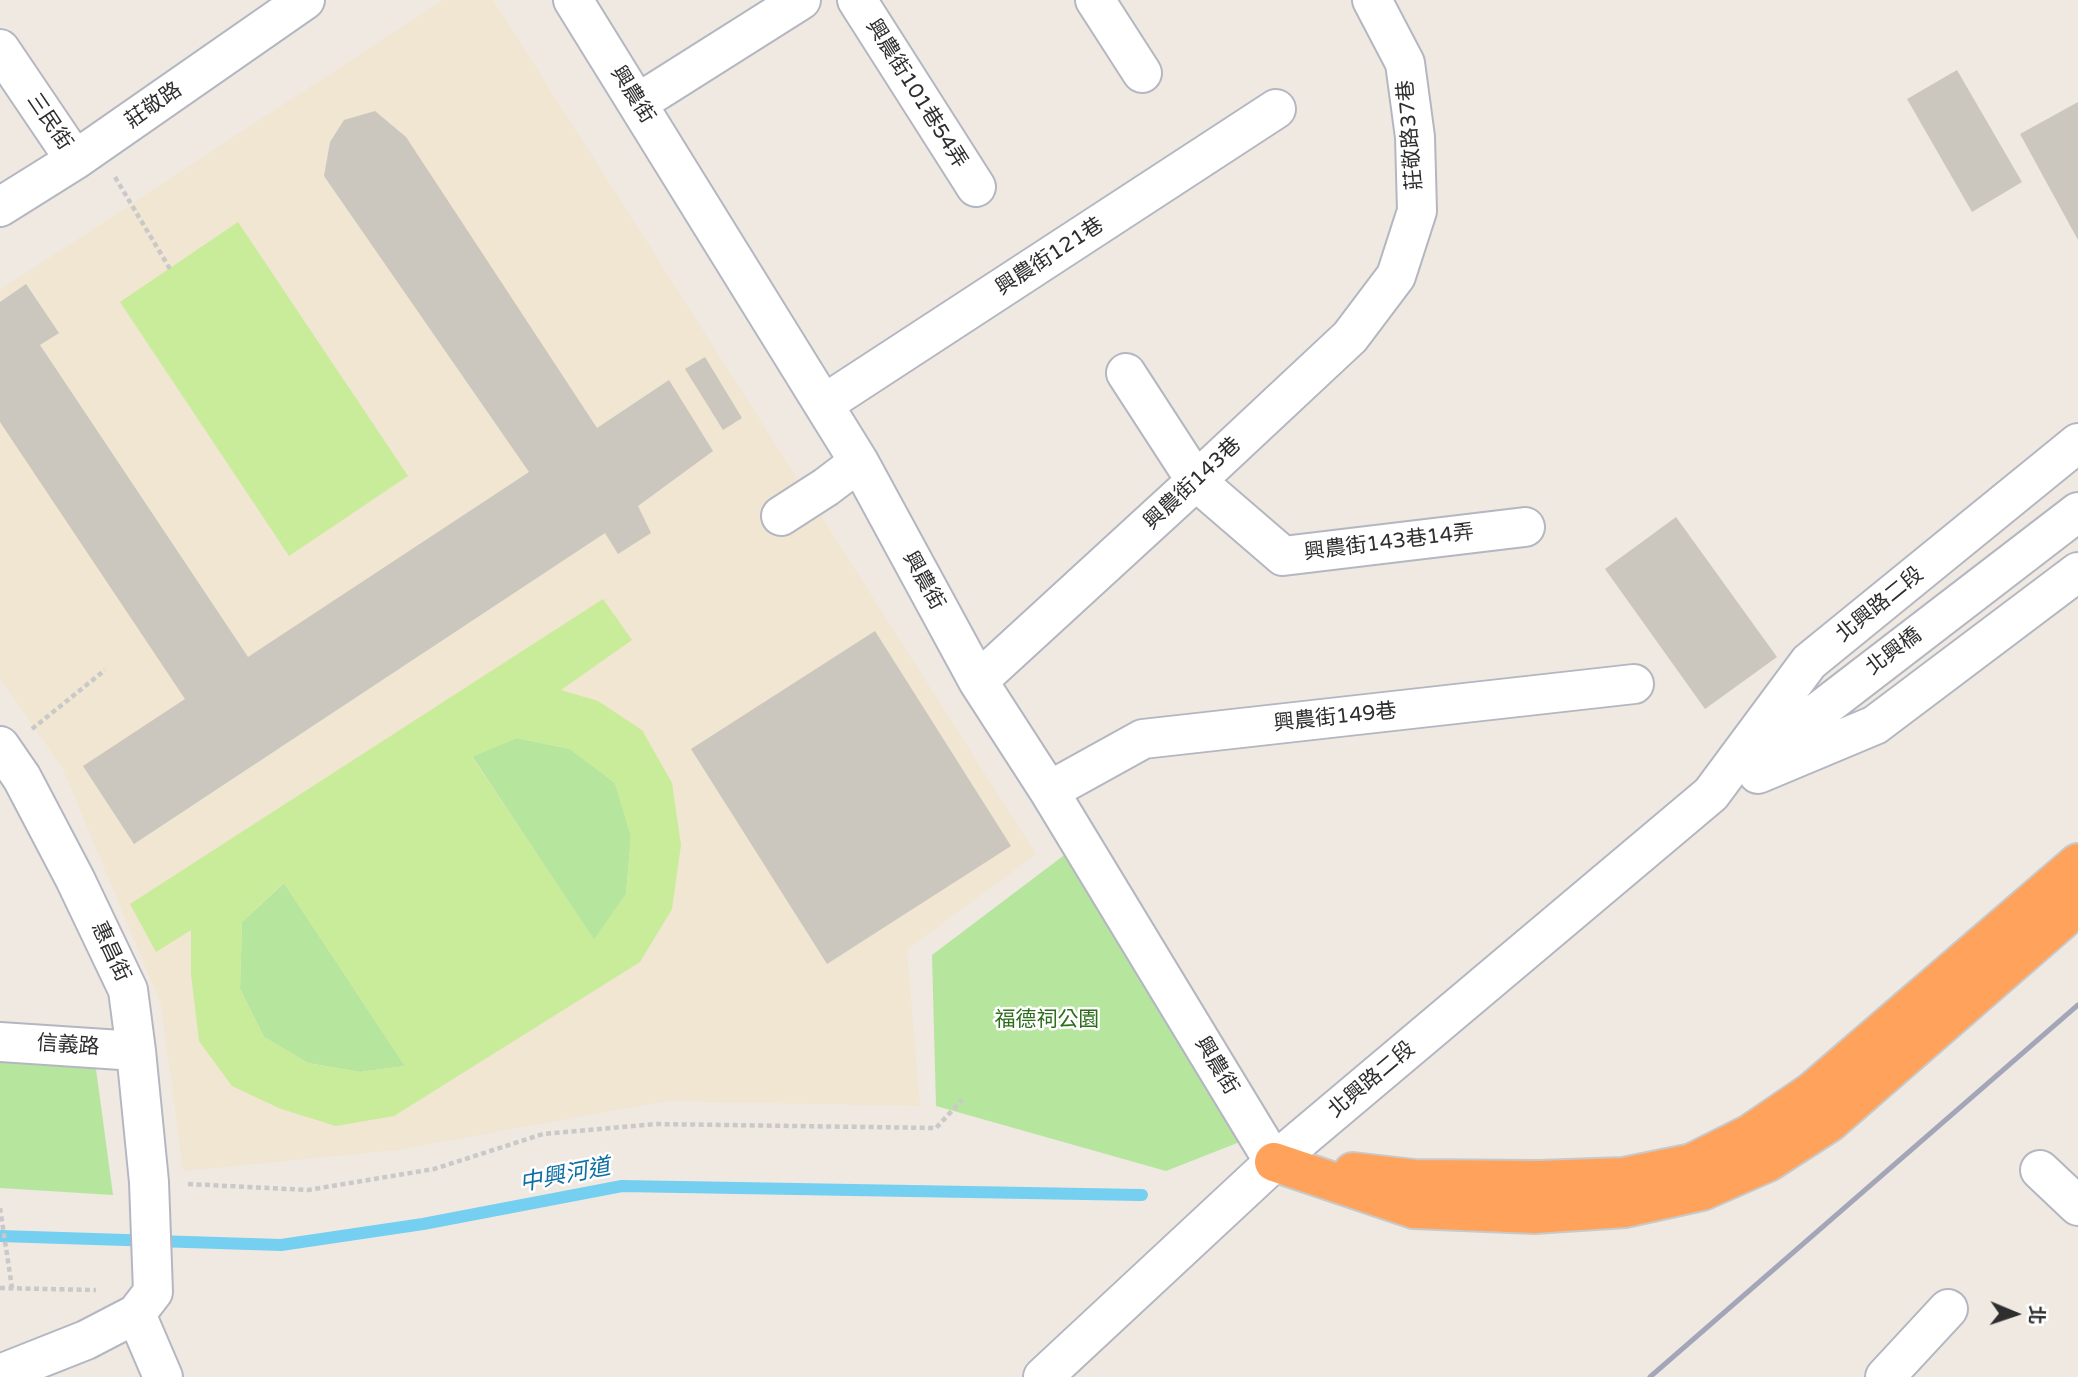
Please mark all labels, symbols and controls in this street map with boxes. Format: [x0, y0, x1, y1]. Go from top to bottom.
street label: 興農街101巷54弄 [860, 15, 972, 173]
street label: 興農街 [605, 62, 659, 128]
street label: 莊敬路 [121, 78, 187, 134]
street label: 莊敬路37巷 [1394, 79, 1428, 191]
street label: 三民街 [21, 89, 77, 155]
street label: 興農街121巷 [991, 213, 1109, 301]
street label: 興農街143巷 [1139, 433, 1247, 535]
street label: 興農街143巷14弄 [1303, 520, 1475, 566]
street label: 興農街 [897, 547, 949, 615]
street label: 北興路二段 [1831, 562, 1929, 648]
street label: 北興橋 [1861, 623, 1927, 681]
street label: 興農街149巷 [1272, 699, 1398, 737]
street label: 惠昌街 [85, 918, 135, 986]
park label: 福德祠公園 [995, 1007, 1099, 1033]
street label: 信義路 [36, 1031, 100, 1061]
street label: 興農街 [1189, 1033, 1243, 1099]
street label: 北興路二段 [1324, 1037, 1420, 1123]
water label: 中興河道 [517, 1154, 613, 1198]
north arrow [1980, 1279, 2050, 1349]
text: 北 [2025, 1305, 2047, 1325]

